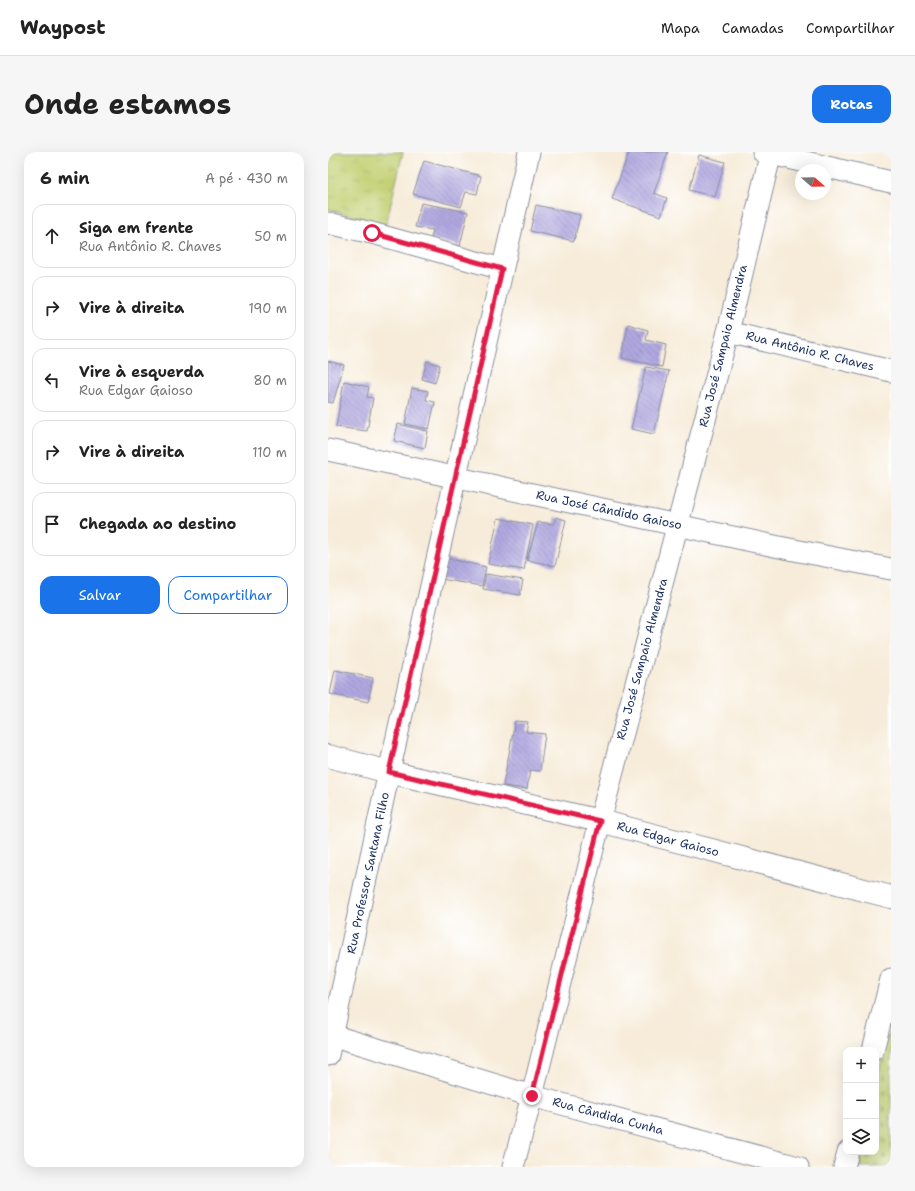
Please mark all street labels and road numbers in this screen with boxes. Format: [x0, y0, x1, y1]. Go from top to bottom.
street label: Rua José Sampaio Almendra [695, 263, 751, 429]
street label: Rua Antônio R. Chaves [744, 327, 876, 375]
street label: Rua José Cândido Gaioso [535, 487, 683, 533]
street label: Rua José Sampaio Almendra [613, 576, 671, 742]
street label: Rua Professor Santana Filho [343, 791, 393, 955]
street label: Rua Edgar Gaioso [615, 818, 721, 860]
street label: Rua Cândida Cunha [551, 1093, 666, 1139]

